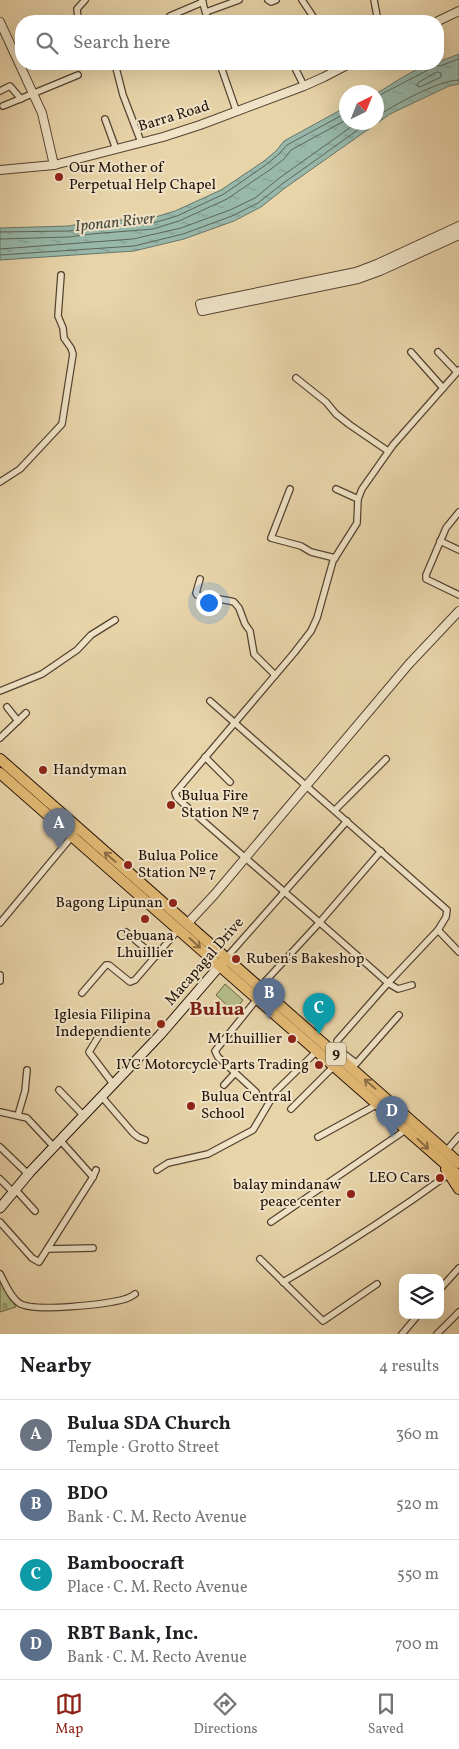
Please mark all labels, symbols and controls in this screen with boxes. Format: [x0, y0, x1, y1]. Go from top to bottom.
search box [15, 15, 444, 70]
icon: search [33, 29, 61, 57]
text: Search here [73, 30, 170, 56]
north arrow [339, 85, 384, 130]
street label: Barra Road [136, 96, 212, 138]
place label: Our Mother of Perpetual Help Chapel [69, 158, 216, 196]
marker: Our Mother of Perpetual Help Chapel [53, 171, 65, 183]
water label: Iponan River [74, 208, 157, 238]
your location [196, 590, 222, 616]
place label: Handyman [53, 760, 127, 781]
marker: Handyman [37, 764, 49, 776]
place label: Bulua Fire Station № 7 [181, 786, 259, 824]
marker: Bulua Fire Station № 7 [165, 799, 177, 811]
pin: A [43, 808, 75, 849]
place label: Bulua Police Station № 7 [138, 846, 218, 884]
one-way arrow [104, 852, 117, 863]
marker: Bulua Police Station № 7 [122, 859, 134, 871]
place label: Bagong Lipunan [56, 893, 163, 914]
marker: Bagong Lipunan [167, 897, 179, 909]
marker: Cebuana Lhuillier [139, 913, 151, 925]
street label: Macapagal Drive [161, 913, 249, 1011]
place label: Cebuana Lhuillier [116, 926, 174, 964]
one-way arrow [188, 938, 201, 949]
place label: Ruben's Bakeshop [246, 949, 364, 970]
marker: Ruben's Bakeshop [230, 953, 242, 965]
pin: B [253, 978, 285, 1019]
pin: C [303, 993, 335, 1034]
district label: Bulua [189, 996, 245, 1024]
place label: Iglesia Filipina Independiente [54, 1005, 151, 1043]
marker: Iglesia Filipina Independiente [155, 1018, 167, 1030]
place label: M Lhuillier [208, 1029, 282, 1050]
marker: M Lhuillier [286, 1033, 298, 1045]
road number: 9 [326, 1042, 346, 1066]
place label: IVC Motorcycle Parts Trading [116, 1055, 309, 1076]
marker: IVC Motorcycle Parts Trading [313, 1059, 325, 1071]
one-way arrow [363, 1078, 376, 1090]
place label: Bulua Central School [201, 1087, 292, 1125]
pin: D [376, 1096, 408, 1137]
marker: Bulua Central School [185, 1100, 197, 1112]
one-way arrow [417, 1138, 430, 1150]
place label: LEO Cars [369, 1168, 430, 1189]
marker: LEO Cars [434, 1172, 446, 1184]
place label: balay mindanaw peace center [233, 1175, 341, 1213]
marker: balay mindanaw peace center [345, 1188, 357, 1200]
map controls [399, 1274, 444, 1319]
button: layers [399, 1274, 444, 1319]
text: Nearby [20, 1352, 91, 1381]
text: 4 results [379, 1356, 439, 1378]
text: Bulua SDA Church [67, 1411, 231, 1437]
text: A [30, 1424, 42, 1446]
text: 360 m [396, 1424, 439, 1446]
text: Temple · Grotto Street [67, 1437, 219, 1459]
text: BDO [67, 1481, 108, 1507]
text: B [31, 1494, 41, 1516]
text: 520 m [396, 1494, 439, 1516]
text: Bank · C. M. Recto Avenue [67, 1507, 247, 1529]
text: Bamboocraft [67, 1551, 184, 1577]
text: C [31, 1564, 41, 1586]
text: 550 m [397, 1564, 439, 1586]
text: Place · C. M. Recto Avenue [67, 1577, 247, 1599]
text: RBT Bank, Inc. [67, 1621, 199, 1647]
text: D [30, 1634, 42, 1656]
text: 700 m [395, 1634, 439, 1656]
text: Bank · C. M. Recto Avenue [67, 1647, 247, 1669]
tab: Map [55, 1690, 83, 1739]
tab: Directions [193, 1690, 258, 1739]
tab: Saved [368, 1690, 404, 1739]

